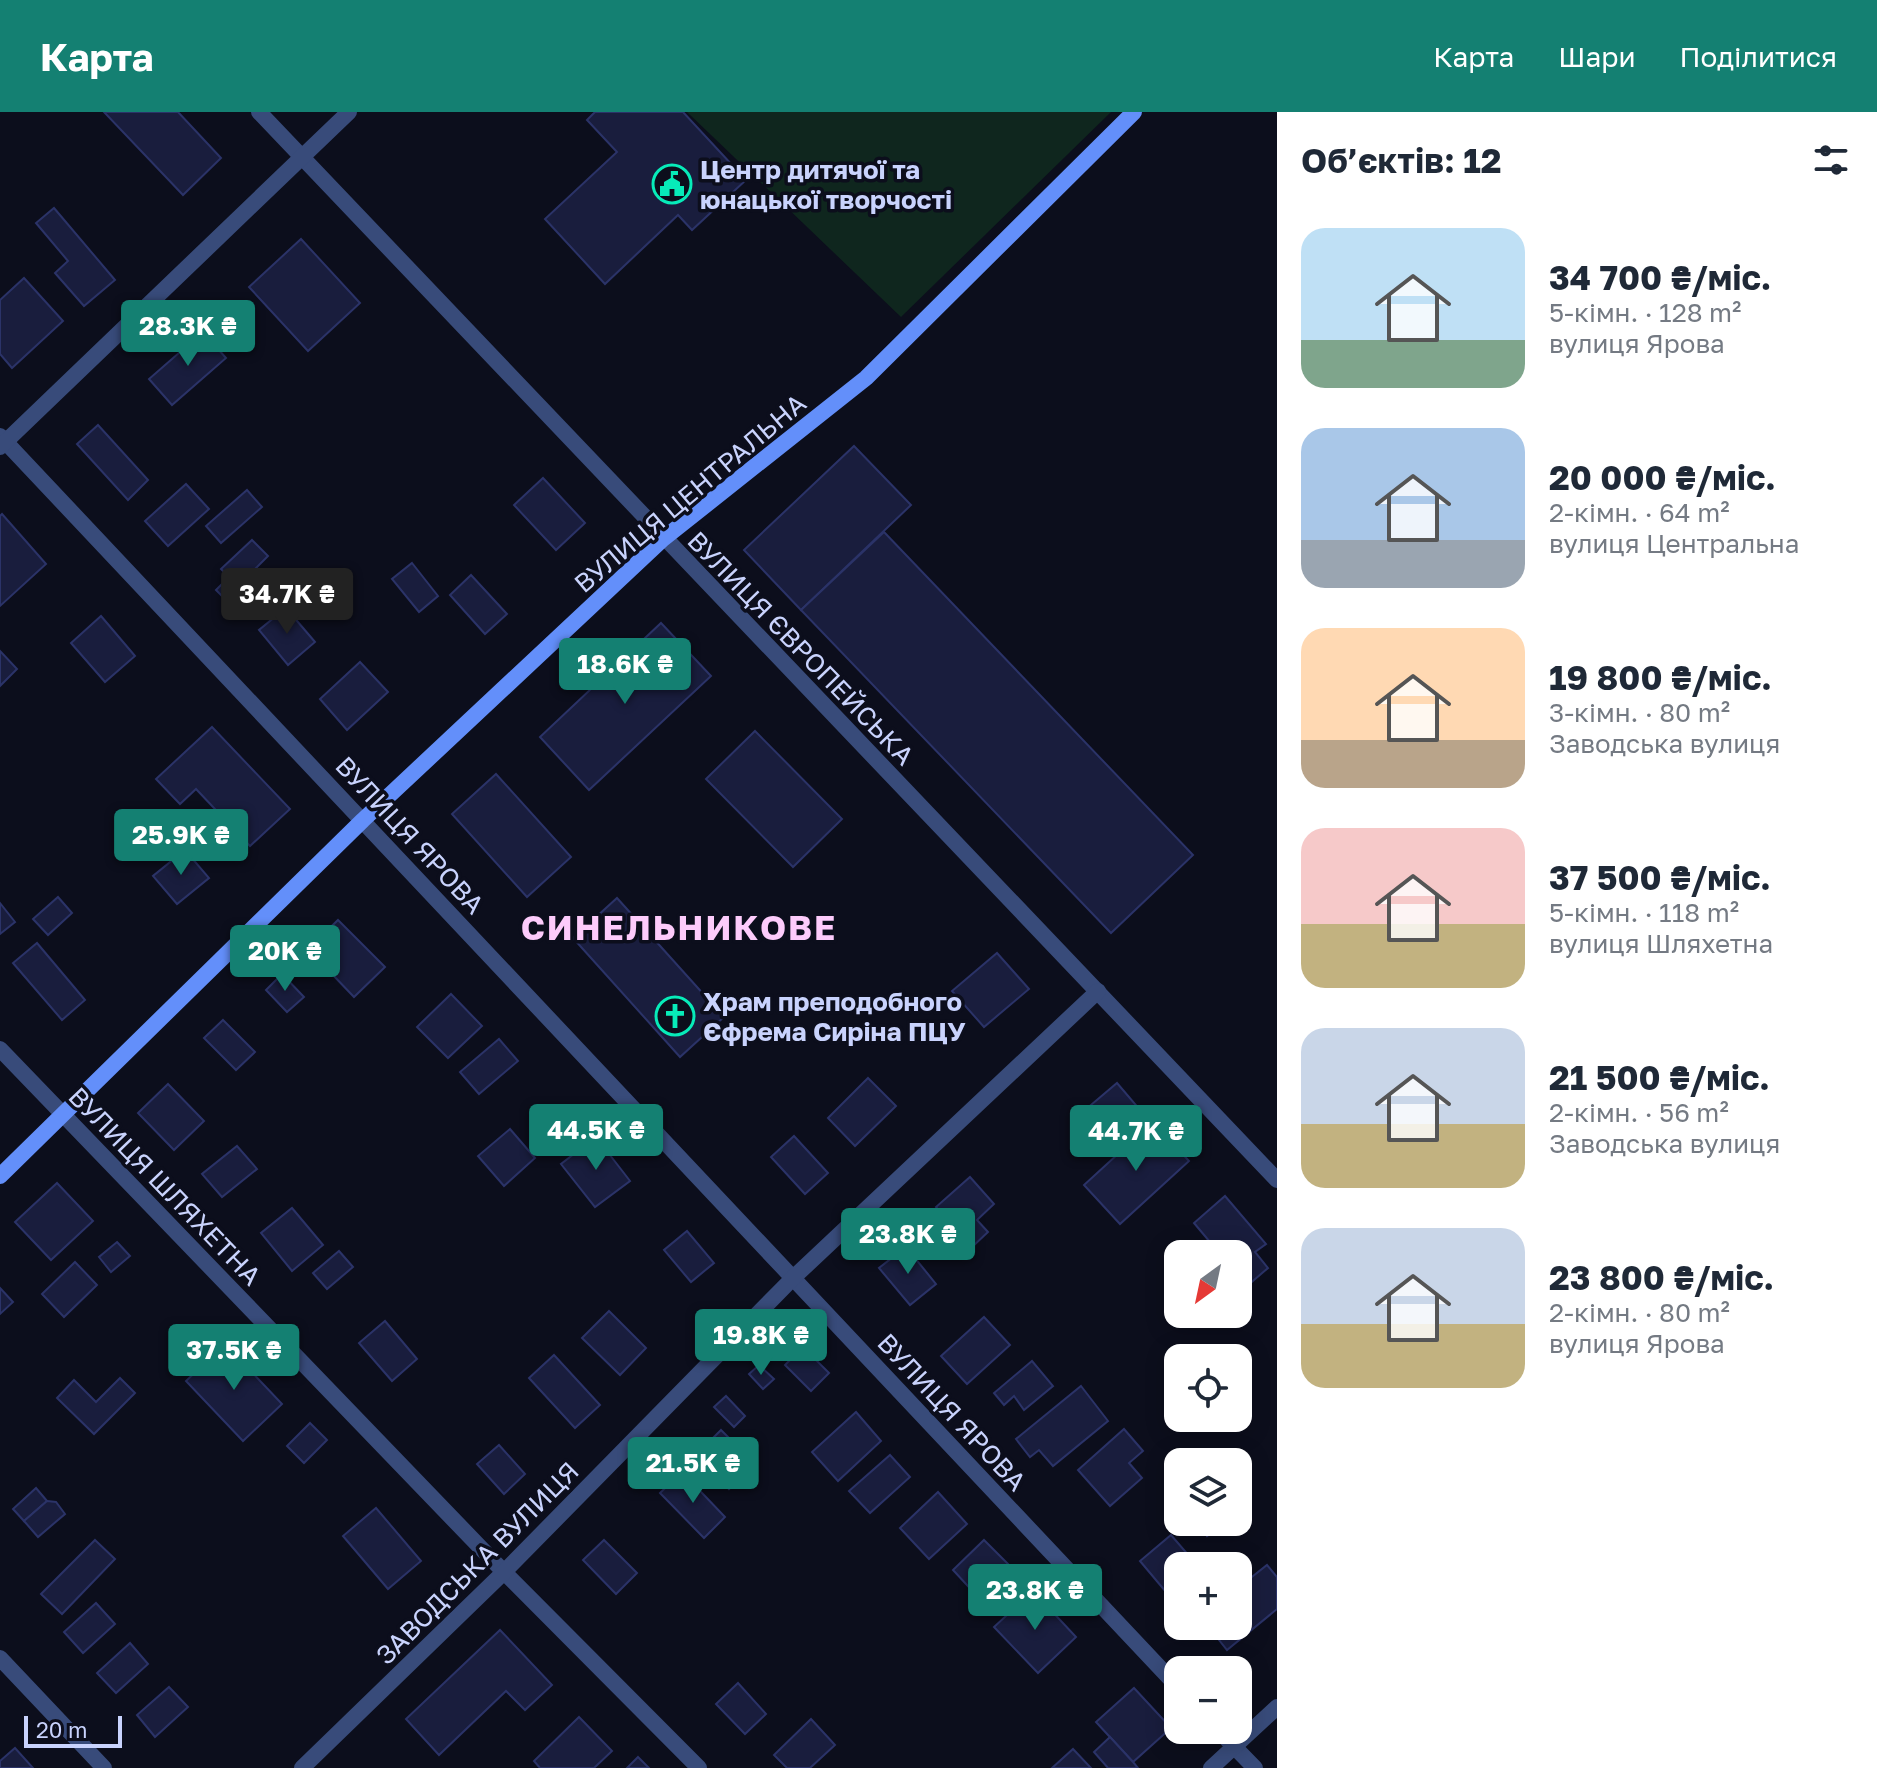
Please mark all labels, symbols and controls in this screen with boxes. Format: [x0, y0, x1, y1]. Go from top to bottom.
text: Карта [40, 34, 153, 79]
text: Карта [1433, 40, 1514, 73]
text: Шари [1558, 40, 1636, 73]
text: Поділитися [1680, 40, 1837, 73]
icon: filters [1809, 138, 1853, 182]
text: Об’єктів: 12 [1301, 140, 1502, 180]
place label: Центр дитячої та юнацької творчості [700, 154, 952, 215]
public building icon: Центр дитячої та юнацької творчості [651, 163, 693, 205]
text: 34 700 ₴/міс. [1549, 257, 1771, 297]
icon: home [1365, 260, 1461, 356]
text: 5-кімн. · 128 m² [1549, 297, 1741, 328]
pin: 28.3K ₴ [114, 300, 262, 368]
text: 28.3K ₴ [139, 310, 237, 341]
text: вулиця Ярова [1549, 328, 1725, 359]
street label: ВУЛИЦЯ ЦЕНТРАЛЬНА [568, 387, 812, 599]
text: 20 000 ₴/міс. [1549, 457, 1776, 497]
icon: home [1365, 460, 1461, 556]
text: 2-кімн. · 64 m² [1549, 497, 1730, 528]
street label: ВУЛИЦЯ ЄВРОПЕЙСЬКА [681, 525, 921, 771]
text: вулиця Центральна [1549, 528, 1799, 559]
pin: 34.7K ₴ [213, 568, 361, 636]
text: 34.7K ₴ [239, 578, 335, 609]
pin: 18.6K ₴ [551, 638, 699, 706]
text: 18.6K ₴ [577, 648, 673, 679]
text: 19 800 ₴/міс. [1549, 657, 1772, 697]
icon: home [1365, 660, 1461, 756]
text: 3-кімн. · 80 m² [1549, 697, 1730, 728]
text: Заводська вулиця [1549, 728, 1780, 759]
street label: ВУЛИЦЯ ЯРОВА [329, 750, 491, 920]
pin: 25.9K ₴ [107, 809, 255, 877]
text: 25.9K ₴ [132, 819, 230, 850]
text: 37 500 ₴/міс. [1549, 857, 1771, 897]
icon: home [1365, 860, 1461, 956]
text: 5-кімн. · 118 m² [1549, 897, 1739, 928]
district label: СИНЕЛЬНИКОВЕ [521, 907, 837, 947]
pin: 20K ₴ [229, 925, 341, 993]
text: вулиця Шляхетна [1549, 928, 1773, 959]
text: 20K ₴ [248, 935, 322, 966]
place label: Храм преподобного Єфрема Сиріна ПЦУ [703, 986, 966, 1047]
church icon: Храм преподобного Єфрема Сиріна ПЦУ [654, 995, 696, 1037]
text: 21 500 ₴/міс. [1549, 1057, 1770, 1097]
icon: home [1365, 1060, 1461, 1156]
street label: ВУЛИЦЯ ШЛЯХЕТНА [62, 1081, 268, 1291]
text: 2-кімн. · 56 m² [1549, 1097, 1729, 1128]
pin: 44.5K ₴ [522, 1104, 670, 1172]
pin: 44.7K ₴ [1062, 1105, 1210, 1173]
text: 44.5K ₴ [547, 1114, 645, 1145]
text: 44.7K ₴ [1088, 1115, 1184, 1146]
text: Заводська вулиця [1549, 1128, 1780, 1159]
pin: 23.8K ₴ [834, 1208, 982, 1276]
text: 23.8K ₴ [859, 1218, 957, 1249]
north arrow [1164, 1240, 1252, 1328]
map controls [1164, 1240, 1252, 1744]
text: 23 800 ₴/міс. [1549, 1257, 1774, 1297]
icon: home [1365, 1260, 1461, 1356]
text: 2-кімн. · 80 m² [1549, 1297, 1730, 1328]
pin: 19.8K ₴ [687, 1309, 835, 1377]
text: 19.8K ₴ [713, 1319, 809, 1350]
pin: 37.5K ₴ [160, 1324, 308, 1392]
street label: ВУЛИЦЯ ЯРОВА [871, 1327, 1033, 1497]
text: вулиця Ярова [1549, 1328, 1725, 1359]
text: 37.5K ₴ [186, 1334, 282, 1365]
button: locate [1164, 1344, 1252, 1432]
pin: 21.5K ₴ [619, 1437, 767, 1505]
text: 21.5K ₴ [646, 1447, 740, 1478]
button: layers [1164, 1448, 1252, 1536]
street label: ЗАВОДСЬКА ВУЛИЦЯ [369, 1455, 585, 1671]
button: + [1164, 1552, 1252, 1640]
pin: 23.8K ₴ [961, 1564, 1109, 1632]
text: 23.8K ₴ [986, 1574, 1084, 1605]
button: − [1164, 1656, 1252, 1744]
scale bar [24, 1712, 122, 1748]
text: 20 m [36, 1716, 87, 1743]

